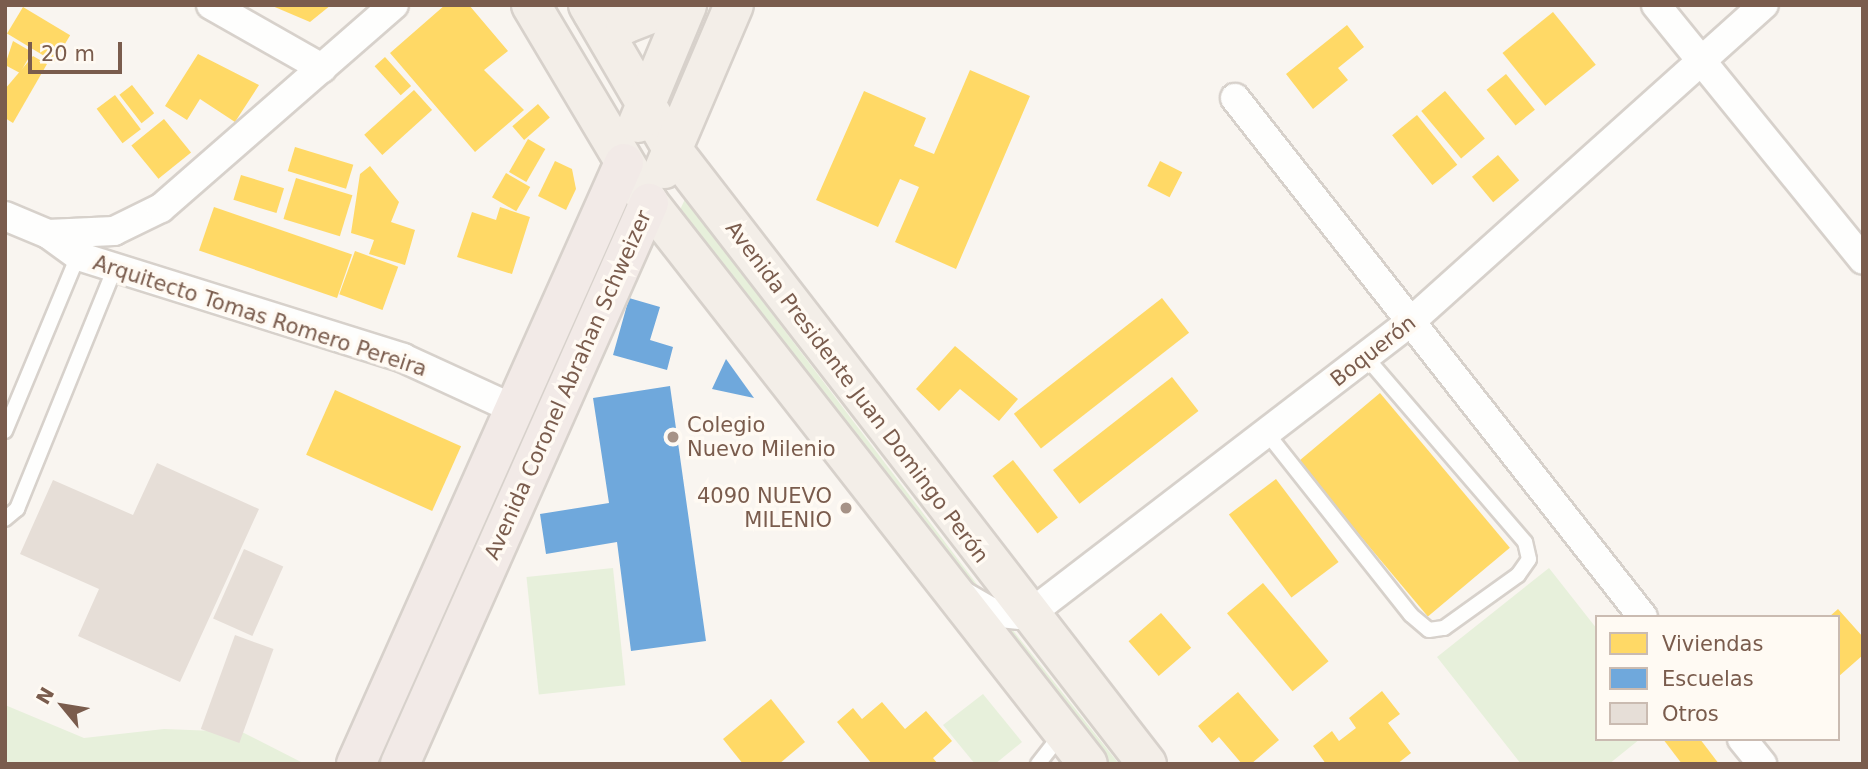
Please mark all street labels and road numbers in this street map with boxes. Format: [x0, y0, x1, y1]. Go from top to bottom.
street label: Avenida Coronel Abrahan Schweizer [479, 206, 657, 564]
street label: Avenida Presidente Juan Domingo Perón [720, 216, 994, 568]
street label: Arquitecto Tomas Romero Pereira [90, 250, 430, 382]
street label: Boquerón [1325, 310, 1421, 392]

